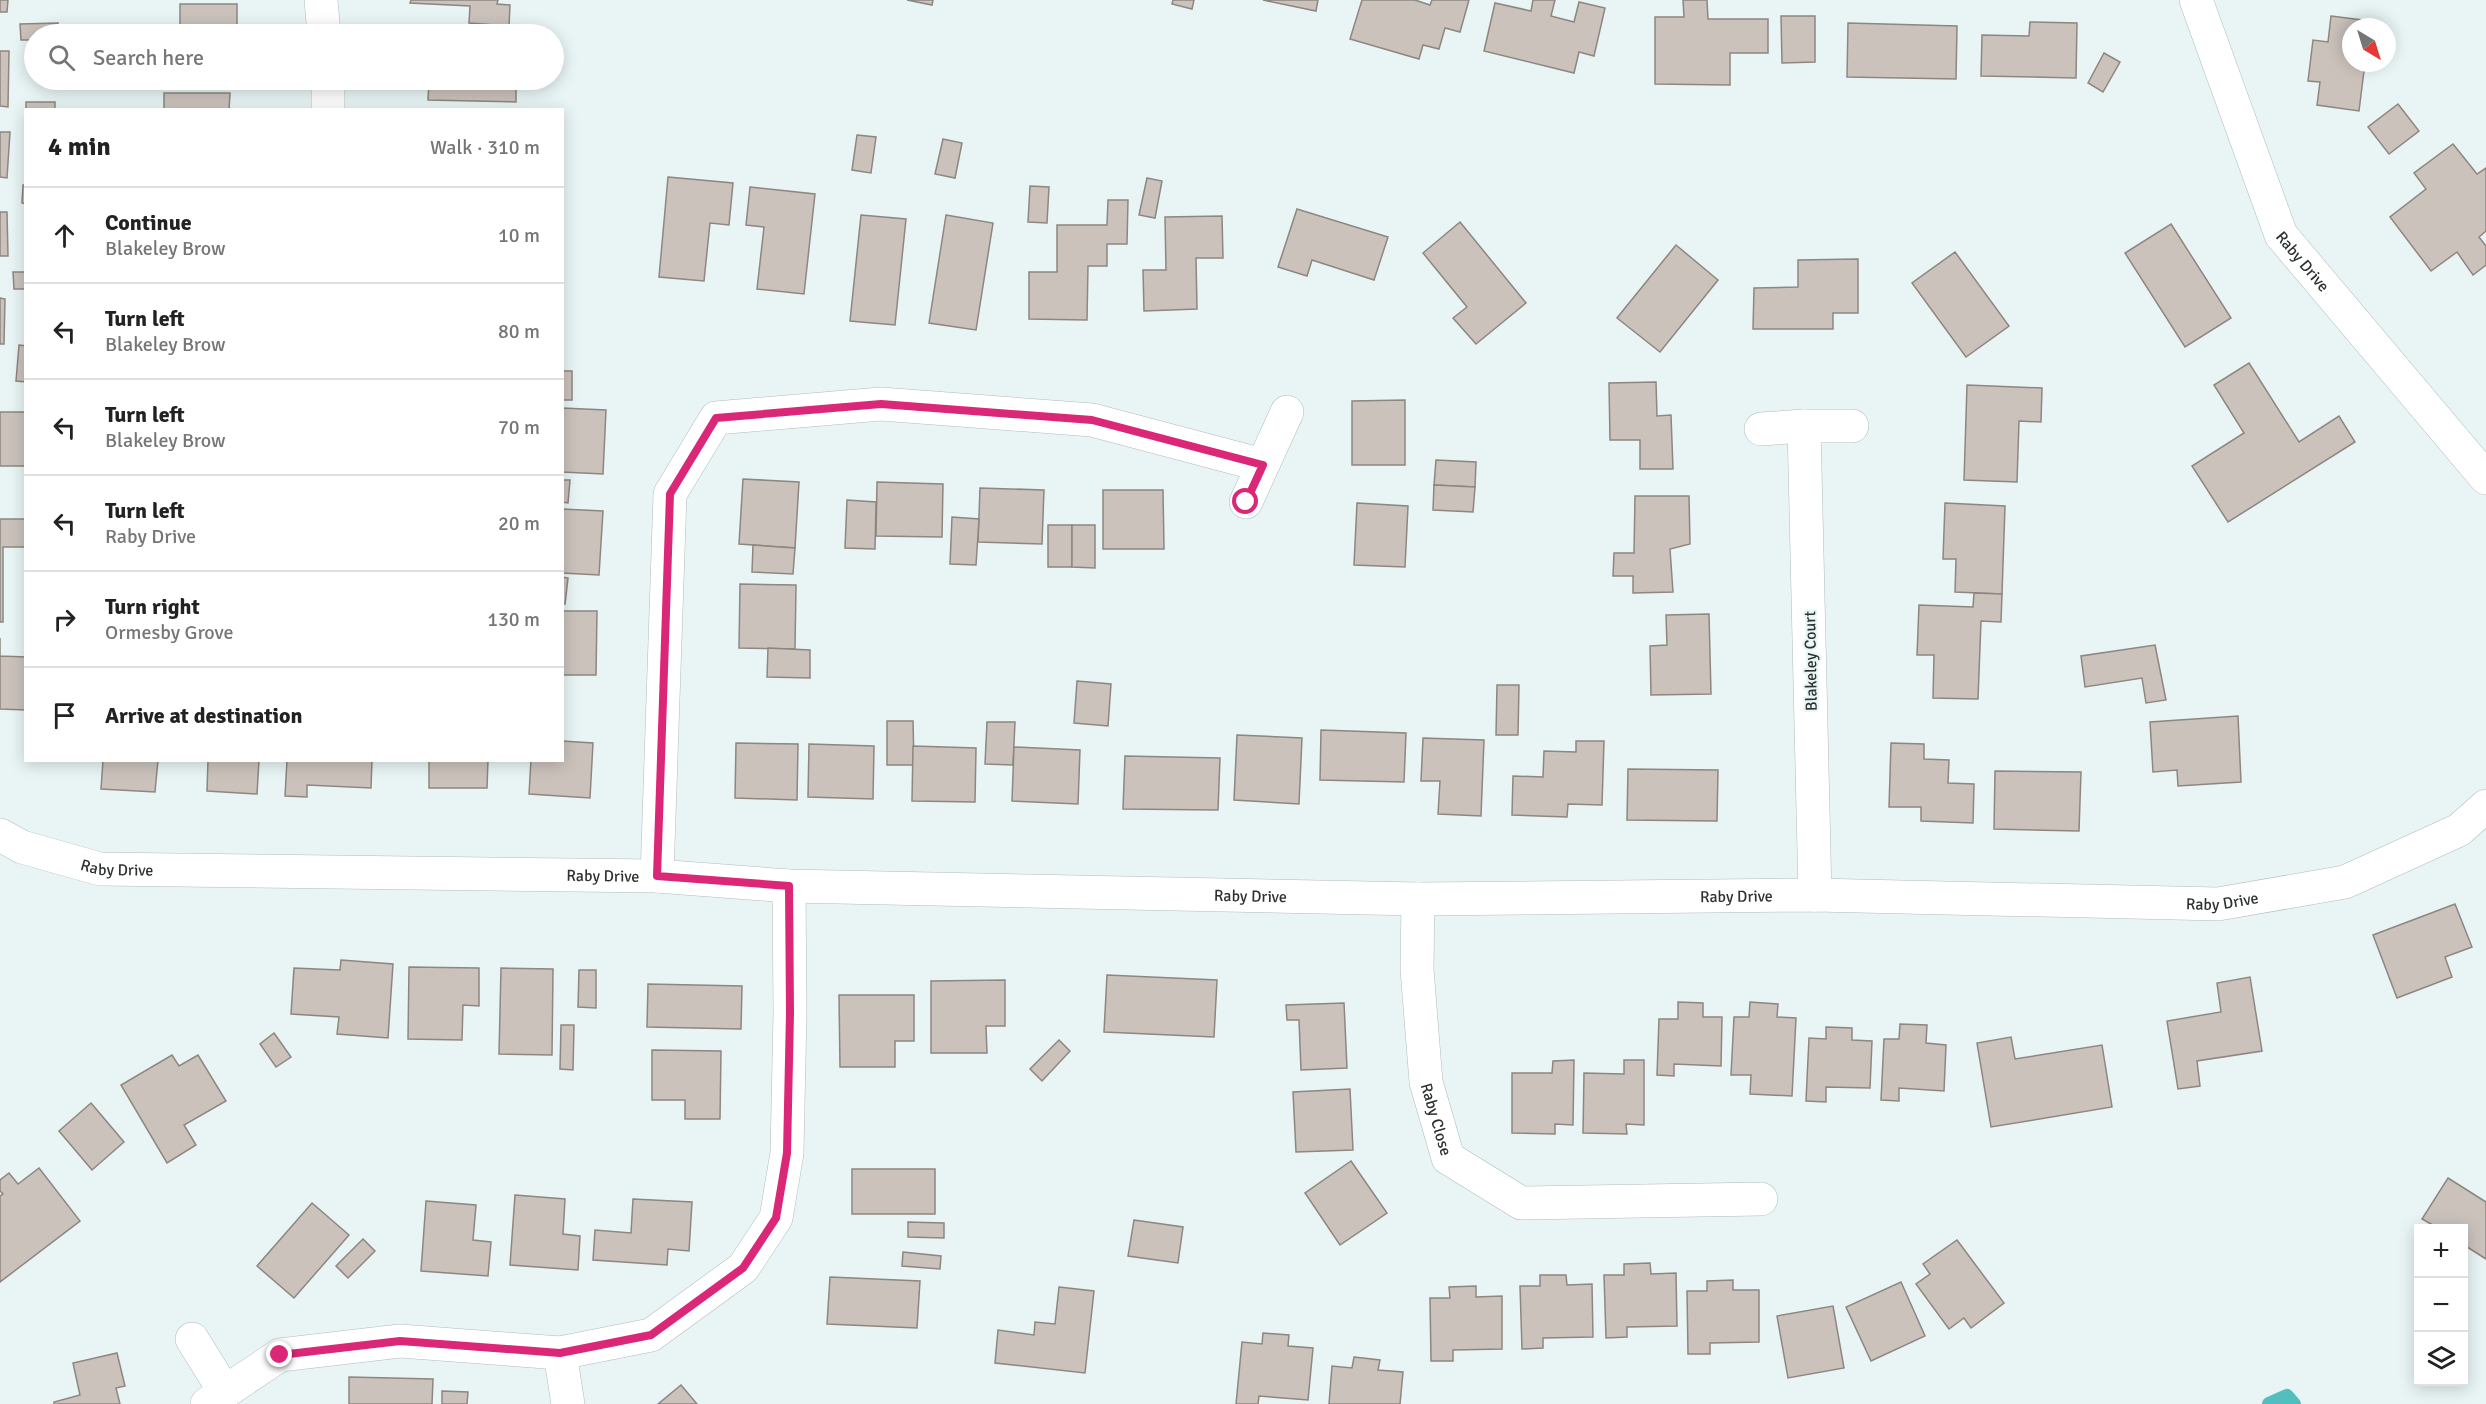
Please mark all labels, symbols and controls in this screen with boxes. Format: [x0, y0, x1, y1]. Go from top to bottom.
north arrow [2342, 18, 2396, 72]
search box [24, 24, 564, 90]
icon: search [45, 41, 78, 74]
text: Search here [93, 44, 204, 71]
text: 4 min [48, 131, 111, 163]
text: Walk · 310 m [430, 135, 540, 160]
text: Continue [105, 209, 192, 236]
icon: ahead [48, 219, 81, 252]
text: 10 m [498, 223, 540, 248]
street label: Raby Drive [2271, 227, 2333, 296]
text: Blakeley Brow [105, 236, 225, 261]
text: Turn left [105, 305, 185, 332]
icon: left [48, 315, 81, 348]
text: 80 m [498, 319, 540, 344]
text: Blakeley Brow [105, 332, 225, 357]
text: Turn left [105, 401, 185, 428]
icon: left [48, 411, 81, 444]
text: 70 m [498, 415, 540, 440]
text: Blakeley Brow [105, 428, 225, 453]
route start [1232, 488, 1258, 514]
text: Turn left [105, 497, 185, 524]
icon: left [48, 507, 81, 540]
text: 20 m [498, 511, 540, 536]
text: Raby Drive [105, 524, 196, 549]
text: Turn right [105, 593, 200, 620]
icon: right [48, 603, 81, 636]
text: 130 m [487, 607, 540, 632]
street label: Blakeley Court [1800, 610, 1822, 711]
text: Ormesby Grove [105, 620, 233, 645]
icon: arrive [48, 699, 81, 732]
text: Arrive at destination [105, 702, 302, 729]
street label: Raby Drive [78, 855, 153, 881]
street label: Raby Drive [566, 866, 639, 887]
street label: Raby Drive [1214, 886, 1287, 907]
street label: Raby Drive [1700, 886, 1773, 907]
street label: Raby Drive [2186, 888, 2260, 915]
street label: Raby Close [1416, 1081, 1456, 1158]
map controls [2414, 1224, 2468, 1386]
button: + [2414, 1224, 2468, 1278]
button: − [2414, 1278, 2468, 1332]
button: layers [2414, 1332, 2468, 1386]
route end [266, 1341, 292, 1367]

